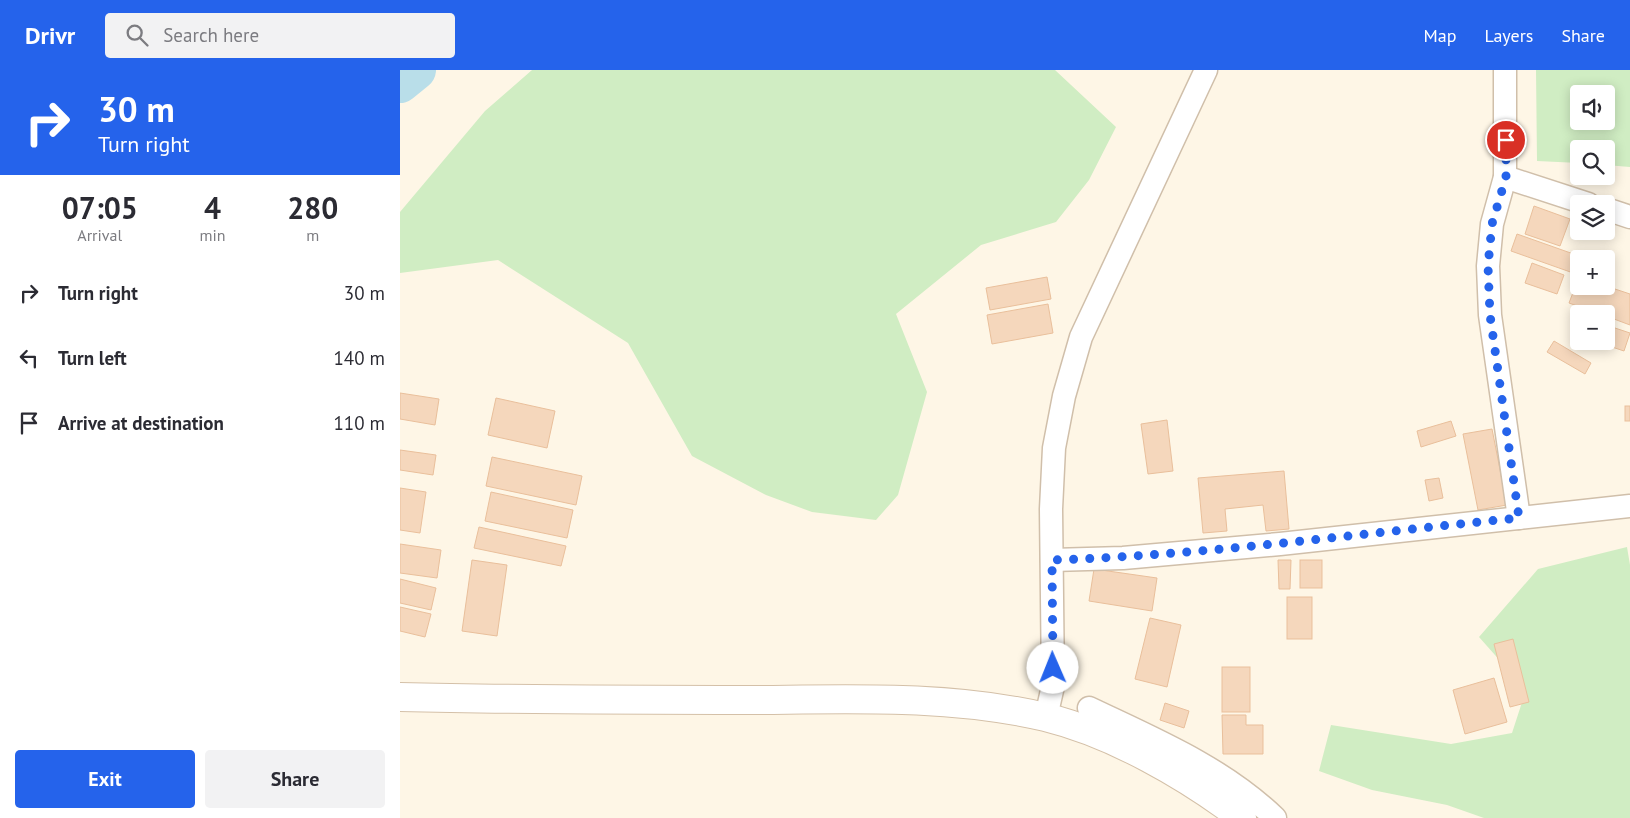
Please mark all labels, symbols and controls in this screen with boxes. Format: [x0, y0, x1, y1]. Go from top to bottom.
search box [105, 13, 455, 58]
text: Drivr [25, 20, 75, 51]
icon: search [123, 21, 151, 49]
text: Search here [163, 23, 259, 47]
text: Map [1424, 24, 1456, 47]
text: Layers [1484, 24, 1533, 47]
text: Share [1561, 24, 1605, 47]
map controls [1570, 85, 1615, 350]
button: sound [1570, 85, 1615, 130]
text: 30 m [98, 86, 175, 132]
icon: right [15, 90, 80, 155]
pin [1485, 119, 1527, 161]
icon: arrive [1492, 126, 1520, 154]
text: Turn right [98, 130, 190, 158]
button: search [1570, 140, 1615, 185]
text: 07:05 [62, 188, 138, 227]
text: 4 [204, 188, 221, 227]
text: 280 [287, 188, 338, 227]
button: layers [1570, 195, 1615, 240]
text: Arrival [77, 225, 122, 245]
text: min [200, 225, 226, 245]
text: m [306, 225, 319, 245]
button: + [1570, 250, 1615, 295]
icon: right [15, 279, 43, 307]
text: Turn right [58, 281, 138, 305]
text: 30 m [344, 281, 385, 305]
button: − [1570, 305, 1615, 350]
icon: left [15, 344, 43, 372]
text: Turn left [58, 346, 127, 370]
text: 140 m [333, 346, 385, 370]
icon: arrive [15, 409, 43, 437]
text: Arrive at destination [58, 411, 224, 435]
text: 110 m [333, 411, 385, 435]
position arrow [1026, 641, 1078, 693]
button: Exit [15, 750, 195, 808]
button: Share [205, 750, 385, 808]

